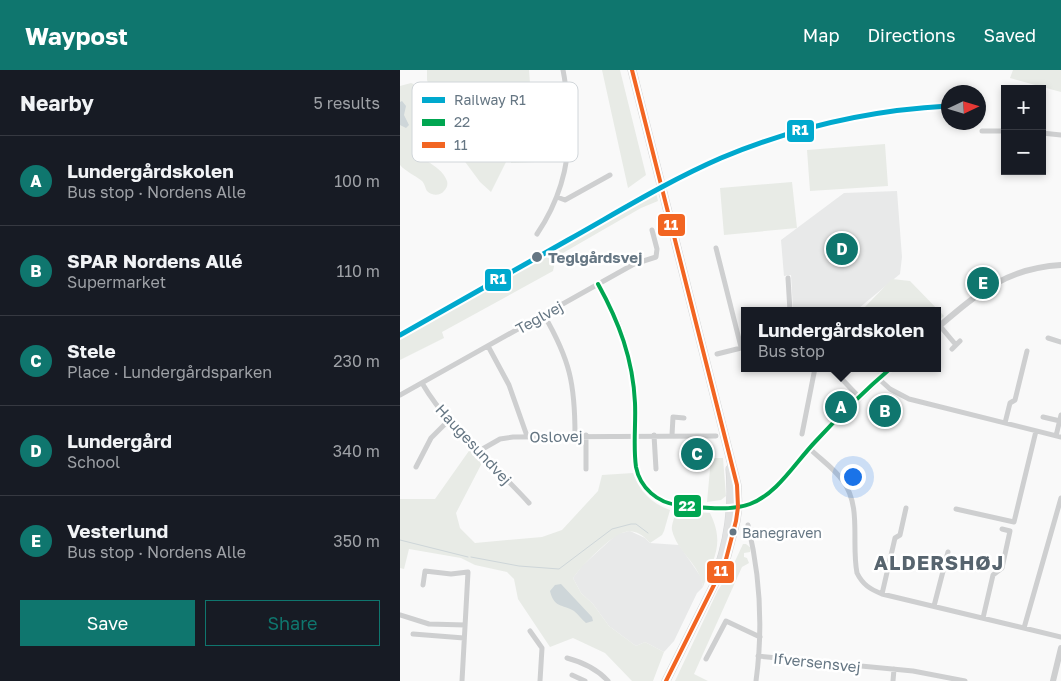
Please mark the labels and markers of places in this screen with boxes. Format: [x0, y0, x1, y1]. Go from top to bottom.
pin: D [826, 230, 858, 268]
place label: Teglgårdsvej [548, 248, 642, 266]
marker: Teglgårdsvej [530, 250, 544, 264]
pin: E [967, 264, 999, 302]
pin: A [825, 388, 857, 426]
pin: B [869, 392, 901, 430]
pin: C [681, 435, 713, 473]
place label: Banegraven [742, 524, 822, 541]
marker: Banegraven [728, 527, 738, 537]

